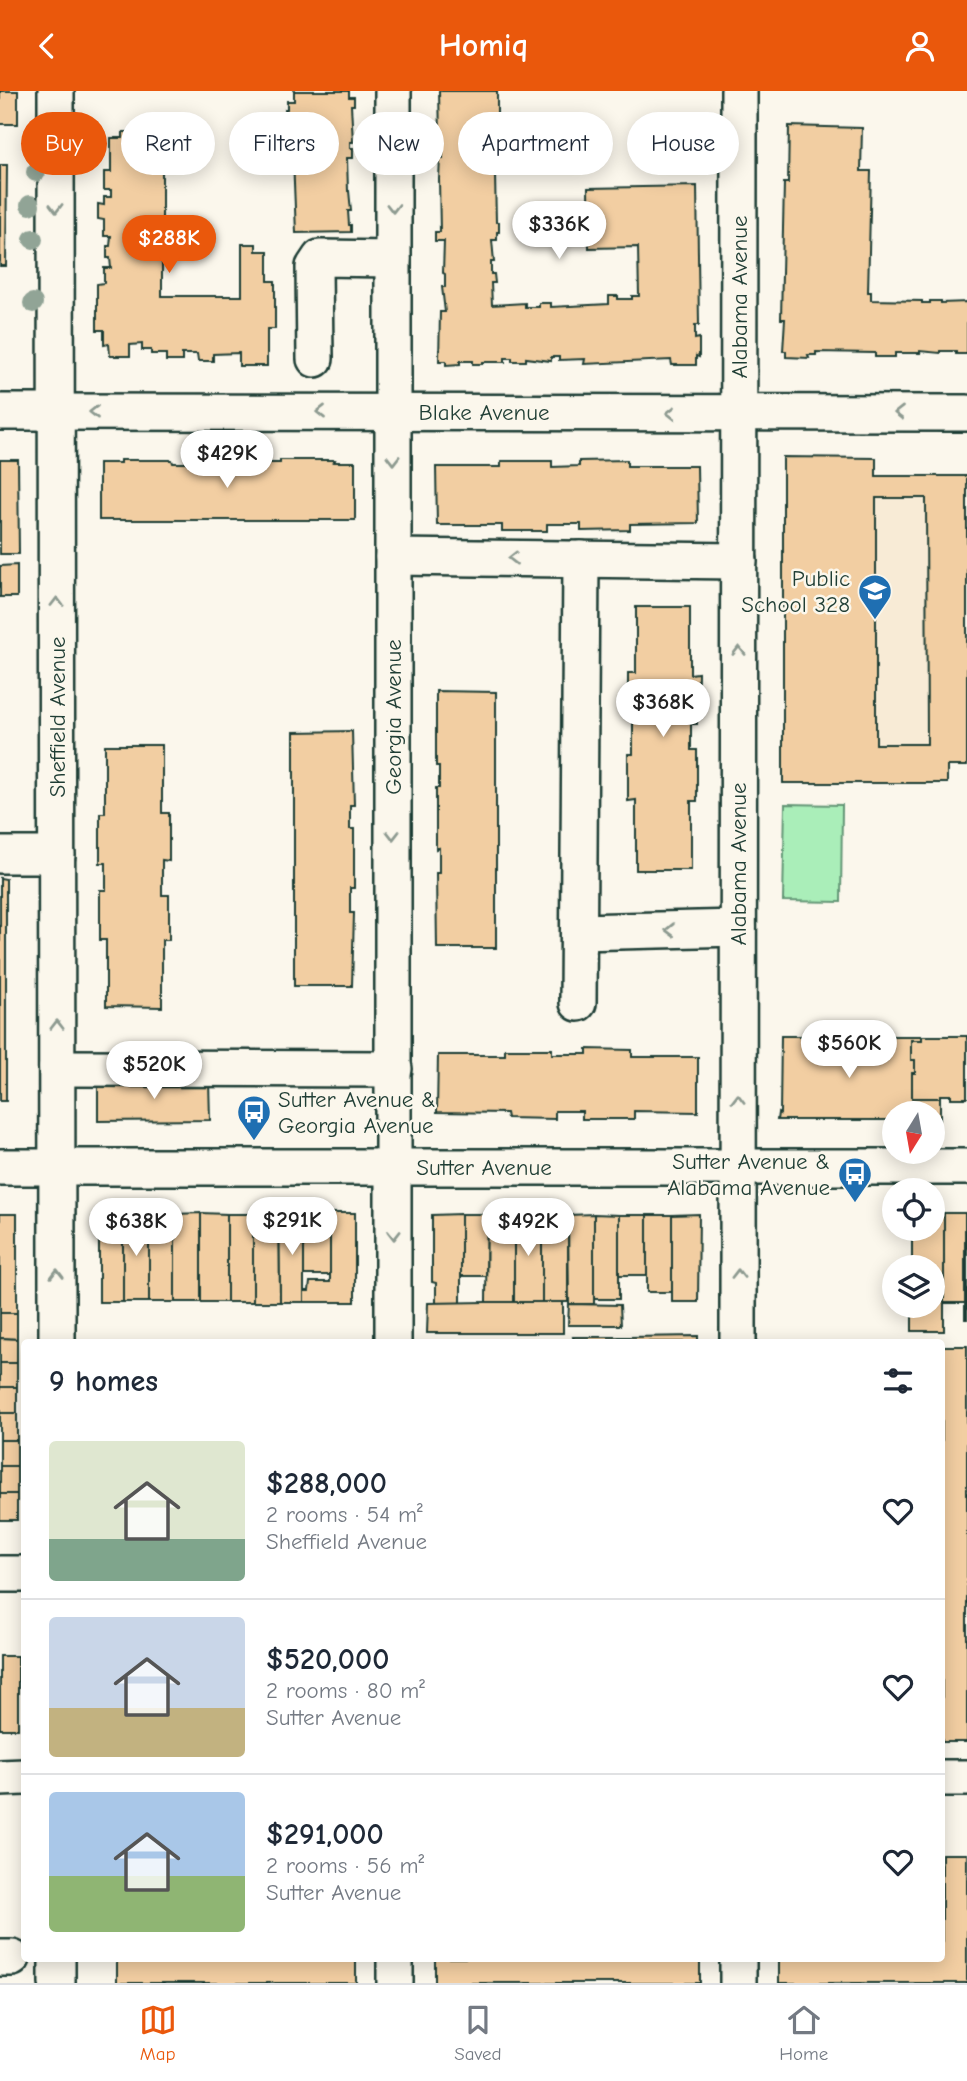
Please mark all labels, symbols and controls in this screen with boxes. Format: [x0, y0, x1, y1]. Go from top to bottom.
icon: back [28, 27, 66, 65]
text: Homiq [439, 27, 528, 64]
icon: person [901, 27, 939, 65]
chip: Buy [21, 112, 107, 175]
chip: Rent [121, 112, 215, 175]
chip: Filters [229, 112, 339, 175]
chip: New [353, 112, 444, 175]
chip: Apartment [458, 112, 613, 175]
chip: House [627, 112, 739, 175]
pin: $336K [510, 201, 608, 261]
one-way arrow [48, 203, 64, 214]
one-way arrow [385, 203, 401, 214]
text: $336K [528, 210, 590, 237]
pin: $288K [120, 215, 218, 275]
street label: Alabama Avenue [726, 215, 753, 379]
text: $288K [138, 224, 200, 251]
street label: Blake Avenue [418, 399, 550, 426]
one-way arrow [88, 404, 99, 420]
one-way arrow [316, 404, 326, 420]
one-way arrow [666, 405, 676, 421]
one-way arrow [893, 405, 904, 421]
pin: $429K [178, 431, 276, 490]
text: $429K [196, 439, 258, 466]
one-way arrow [385, 455, 401, 466]
one-way arrow [507, 550, 518, 566]
place label: Public School 328 [741, 565, 850, 618]
school or university icon: Public School 328 [856, 572, 894, 621]
one-way arrow [49, 596, 65, 607]
street label: Sheffield Avenue [44, 636, 71, 798]
street label: Georgia Avenue [380, 639, 407, 795]
one-way arrow [731, 645, 747, 656]
pin: $368K [614, 679, 712, 739]
text: $368K [632, 688, 694, 715]
street label: Alabama Avenue [725, 782, 752, 946]
one-way arrow [386, 829, 401, 840]
one-way arrow [664, 922, 675, 937]
one-way arrow [49, 1020, 65, 1030]
pin: $560K [800, 1021, 898, 1080]
text: $560K [817, 1029, 881, 1056]
pin: $520K [105, 1041, 203, 1101]
text: $520K [122, 1050, 186, 1077]
place label: Sutter Avenue & Georgia Avenue [278, 1086, 436, 1139]
bus stop icon: Sutter Avenue & Georgia Avenue [235, 1093, 273, 1142]
one-way arrow [730, 1093, 746, 1104]
north arrow [882, 1101, 945, 1164]
map controls [882, 1101, 945, 1318]
place label: Sutter Avenue & Alabama Avenue [667, 1148, 830, 1201]
street label: Sutter Avenue [416, 1154, 552, 1181]
bus stop icon: Sutter Avenue & Alabama Avenue [836, 1155, 874, 1204]
button: locate [882, 1178, 945, 1241]
pin: $291K [243, 1197, 341, 1257]
pin: $638K [87, 1199, 185, 1258]
pin: $492K [479, 1199, 577, 1258]
text: $291K [262, 1206, 322, 1233]
text: $638K [105, 1207, 167, 1234]
text: $492K [497, 1207, 559, 1234]
one-way arrow [386, 1230, 402, 1241]
button: layers [882, 1255, 945, 1318]
one-way arrow [49, 1268, 65, 1279]
one-way arrow [730, 1268, 746, 1279]
icon: filters [879, 1362, 917, 1400]
text: 9 homes [49, 1364, 158, 1399]
text: $288,000 [266, 1466, 387, 1501]
icon: home [105, 1469, 189, 1553]
icon: heart [879, 1492, 917, 1530]
text: 2 rooms · 54 m² [266, 1501, 423, 1528]
text: Sheffield Avenue [266, 1528, 427, 1555]
text: $520,000 [266, 1642, 389, 1677]
icon: home [105, 1645, 189, 1729]
icon: heart [879, 1668, 917, 1706]
text: 2 rooms · 80 m² [266, 1677, 425, 1704]
text: Sutter Avenue [266, 1704, 401, 1731]
text: $291,000 [266, 1817, 384, 1852]
icon: home [105, 1820, 189, 1904]
icon: heart [879, 1843, 917, 1881]
text: 2 rooms · 56 m² [266, 1852, 424, 1879]
text: Sutter Avenue [266, 1879, 401, 1906]
tab: Map [139, 2001, 177, 2065]
tab: Saved [454, 2001, 502, 2065]
tab: Home [779, 2001, 828, 2065]

